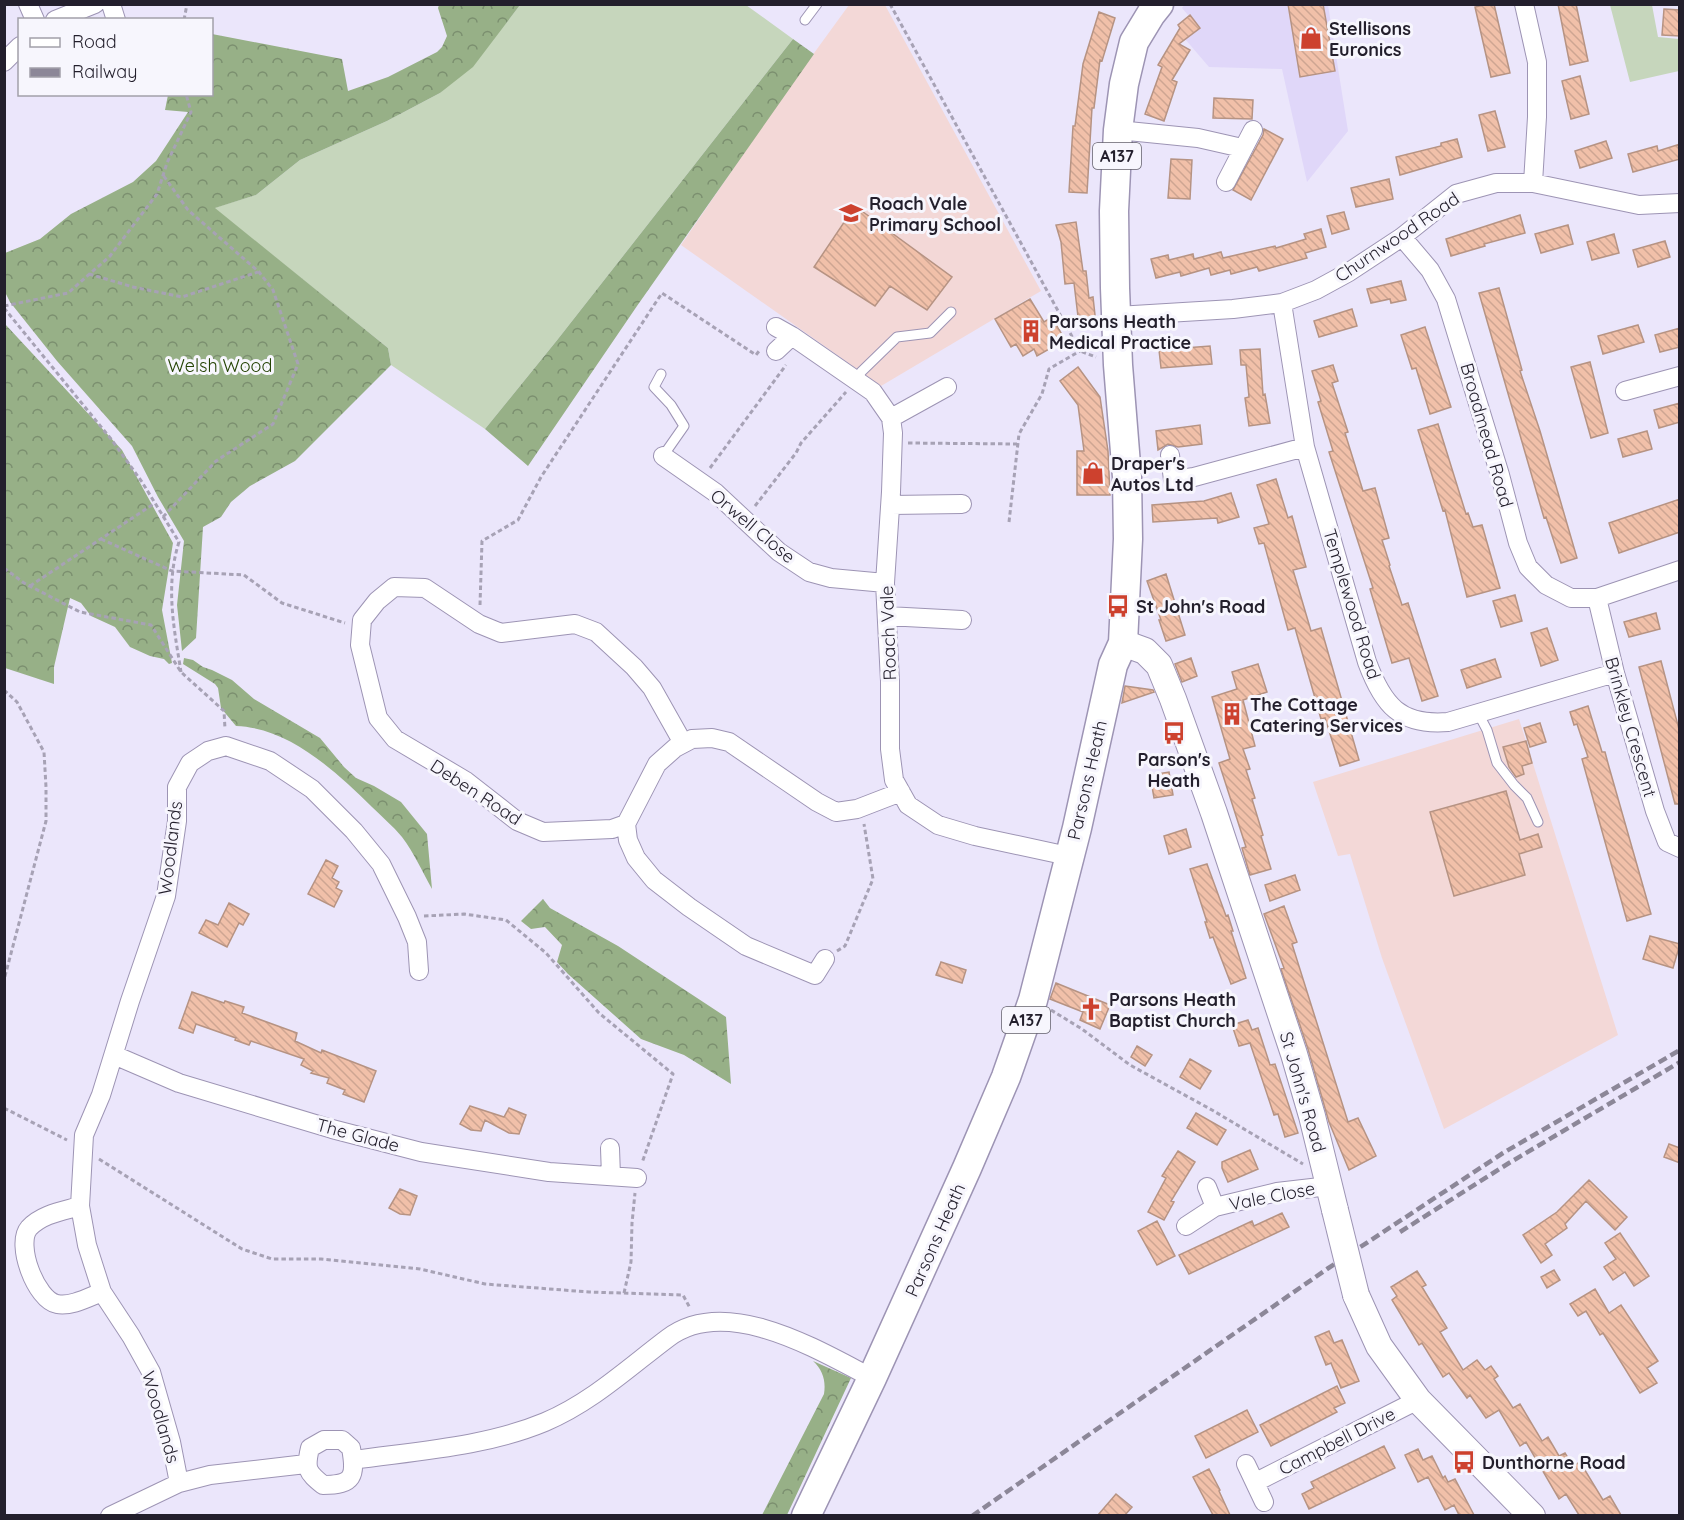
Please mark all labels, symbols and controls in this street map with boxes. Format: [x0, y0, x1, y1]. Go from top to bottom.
place label: Stellisons Euronics [1329, 17, 1411, 61]
legend [18, 18, 213, 96]
shop icon: Stellisons Euronics [1298, 25, 1324, 51]
text: Road [72, 30, 117, 53]
text: Railway [72, 60, 138, 83]
road number: A137 [1093, 143, 1141, 169]
street label: Churnwood Road [1330, 187, 1464, 287]
place label: Roach Vale Primary School [869, 192, 1001, 236]
school or university icon: Roach Vale Primary School [838, 200, 864, 226]
place label: Parsons Heath Medical Practice [1049, 310, 1191, 354]
building icon: Parsons Heath Medical Practice [1018, 318, 1044, 344]
park label: Welsh Wood [168, 354, 272, 377]
street label: Broadmead Road [1455, 360, 1519, 510]
place label: Draper's Autos Ltd [1111, 452, 1194, 496]
shop icon: Draper's Autos Ltd [1080, 460, 1106, 486]
street label: Orwell Close [706, 484, 800, 568]
street label: Templewood Road [1318, 526, 1386, 682]
street label: Roach Vale [875, 585, 901, 681]
bus stop icon: St John's Road [1105, 593, 1131, 619]
place label: St John's Road [1136, 595, 1265, 618]
street label: Brinkley Crescent [1600, 654, 1662, 800]
place label: The Cottage Catering Services [1250, 693, 1403, 737]
building icon: The Cottage Catering Services [1219, 701, 1245, 727]
street label: Parsons Heath [1062, 718, 1112, 842]
bus stop icon: Parson's Heath [1161, 720, 1187, 746]
place label: Parson's Heath [1137, 748, 1211, 792]
street label: Deben Road [426, 754, 526, 830]
street label: Woodlands [153, 800, 187, 896]
place label: Parsons Heath Baptist Church [1109, 988, 1236, 1032]
church icon: Parsons Heath Baptist Church [1078, 996, 1104, 1022]
road number: A137 [1002, 1007, 1050, 1033]
street label: St John's Road [1275, 1029, 1331, 1155]
street label: The Glade [314, 1113, 402, 1157]
street label: Vale Close [1227, 1176, 1317, 1216]
street label: Parsons Heath [900, 1180, 970, 1300]
street label: Woodlands [137, 1368, 185, 1466]
street label: Campbell Drive [1275, 1402, 1399, 1480]
bus stop icon: Dunthorne Road [1451, 1449, 1477, 1475]
place label: Dunthorne Road [1482, 1451, 1626, 1474]

